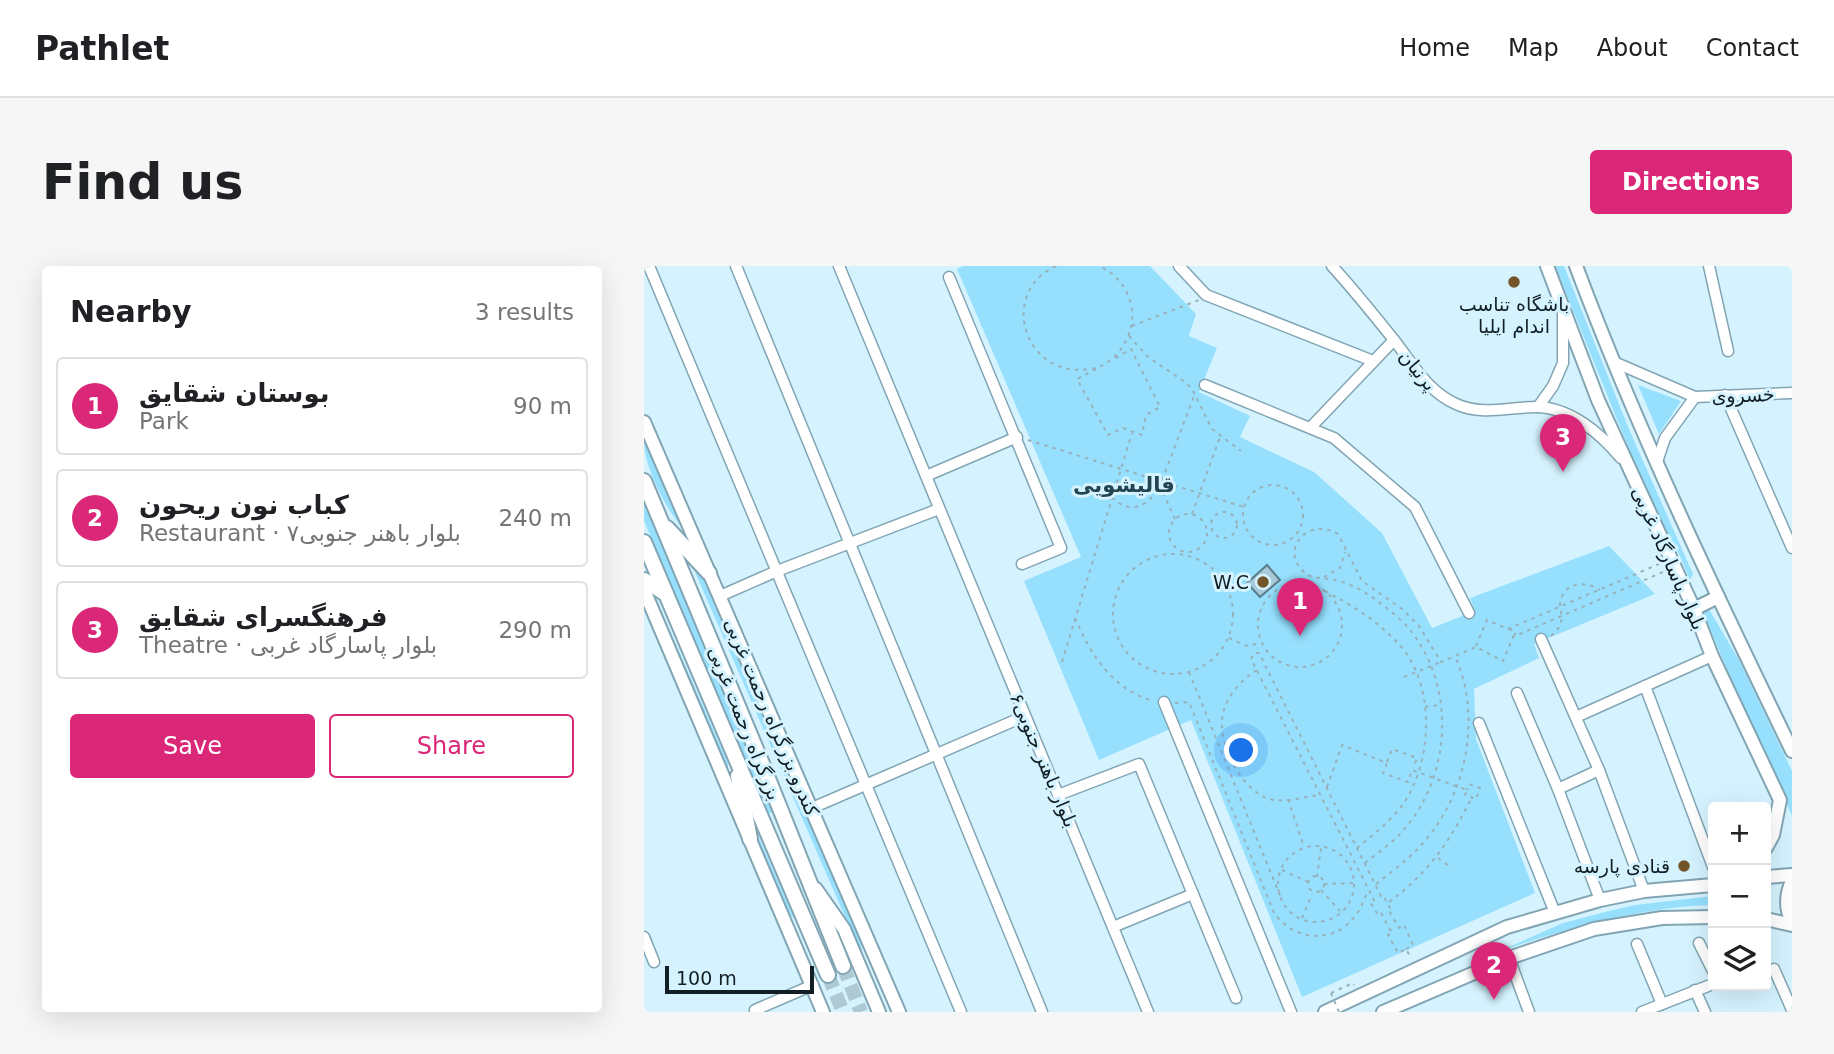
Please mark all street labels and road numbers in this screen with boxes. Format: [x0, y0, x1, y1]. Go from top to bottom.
street label: پرنیان [1394, 345, 1441, 396]
street label: خسروى [1711, 383, 1775, 408]
street label: بلوار پاسارگاد غربی [1627, 483, 1711, 634]
street label: کندرو بزرگراه رحمت غربی [720, 614, 824, 820]
street label: بزرگراه رحمت غربی [704, 643, 786, 803]
street label: بلوار باهنر جنوبی۶ [1005, 689, 1082, 831]

